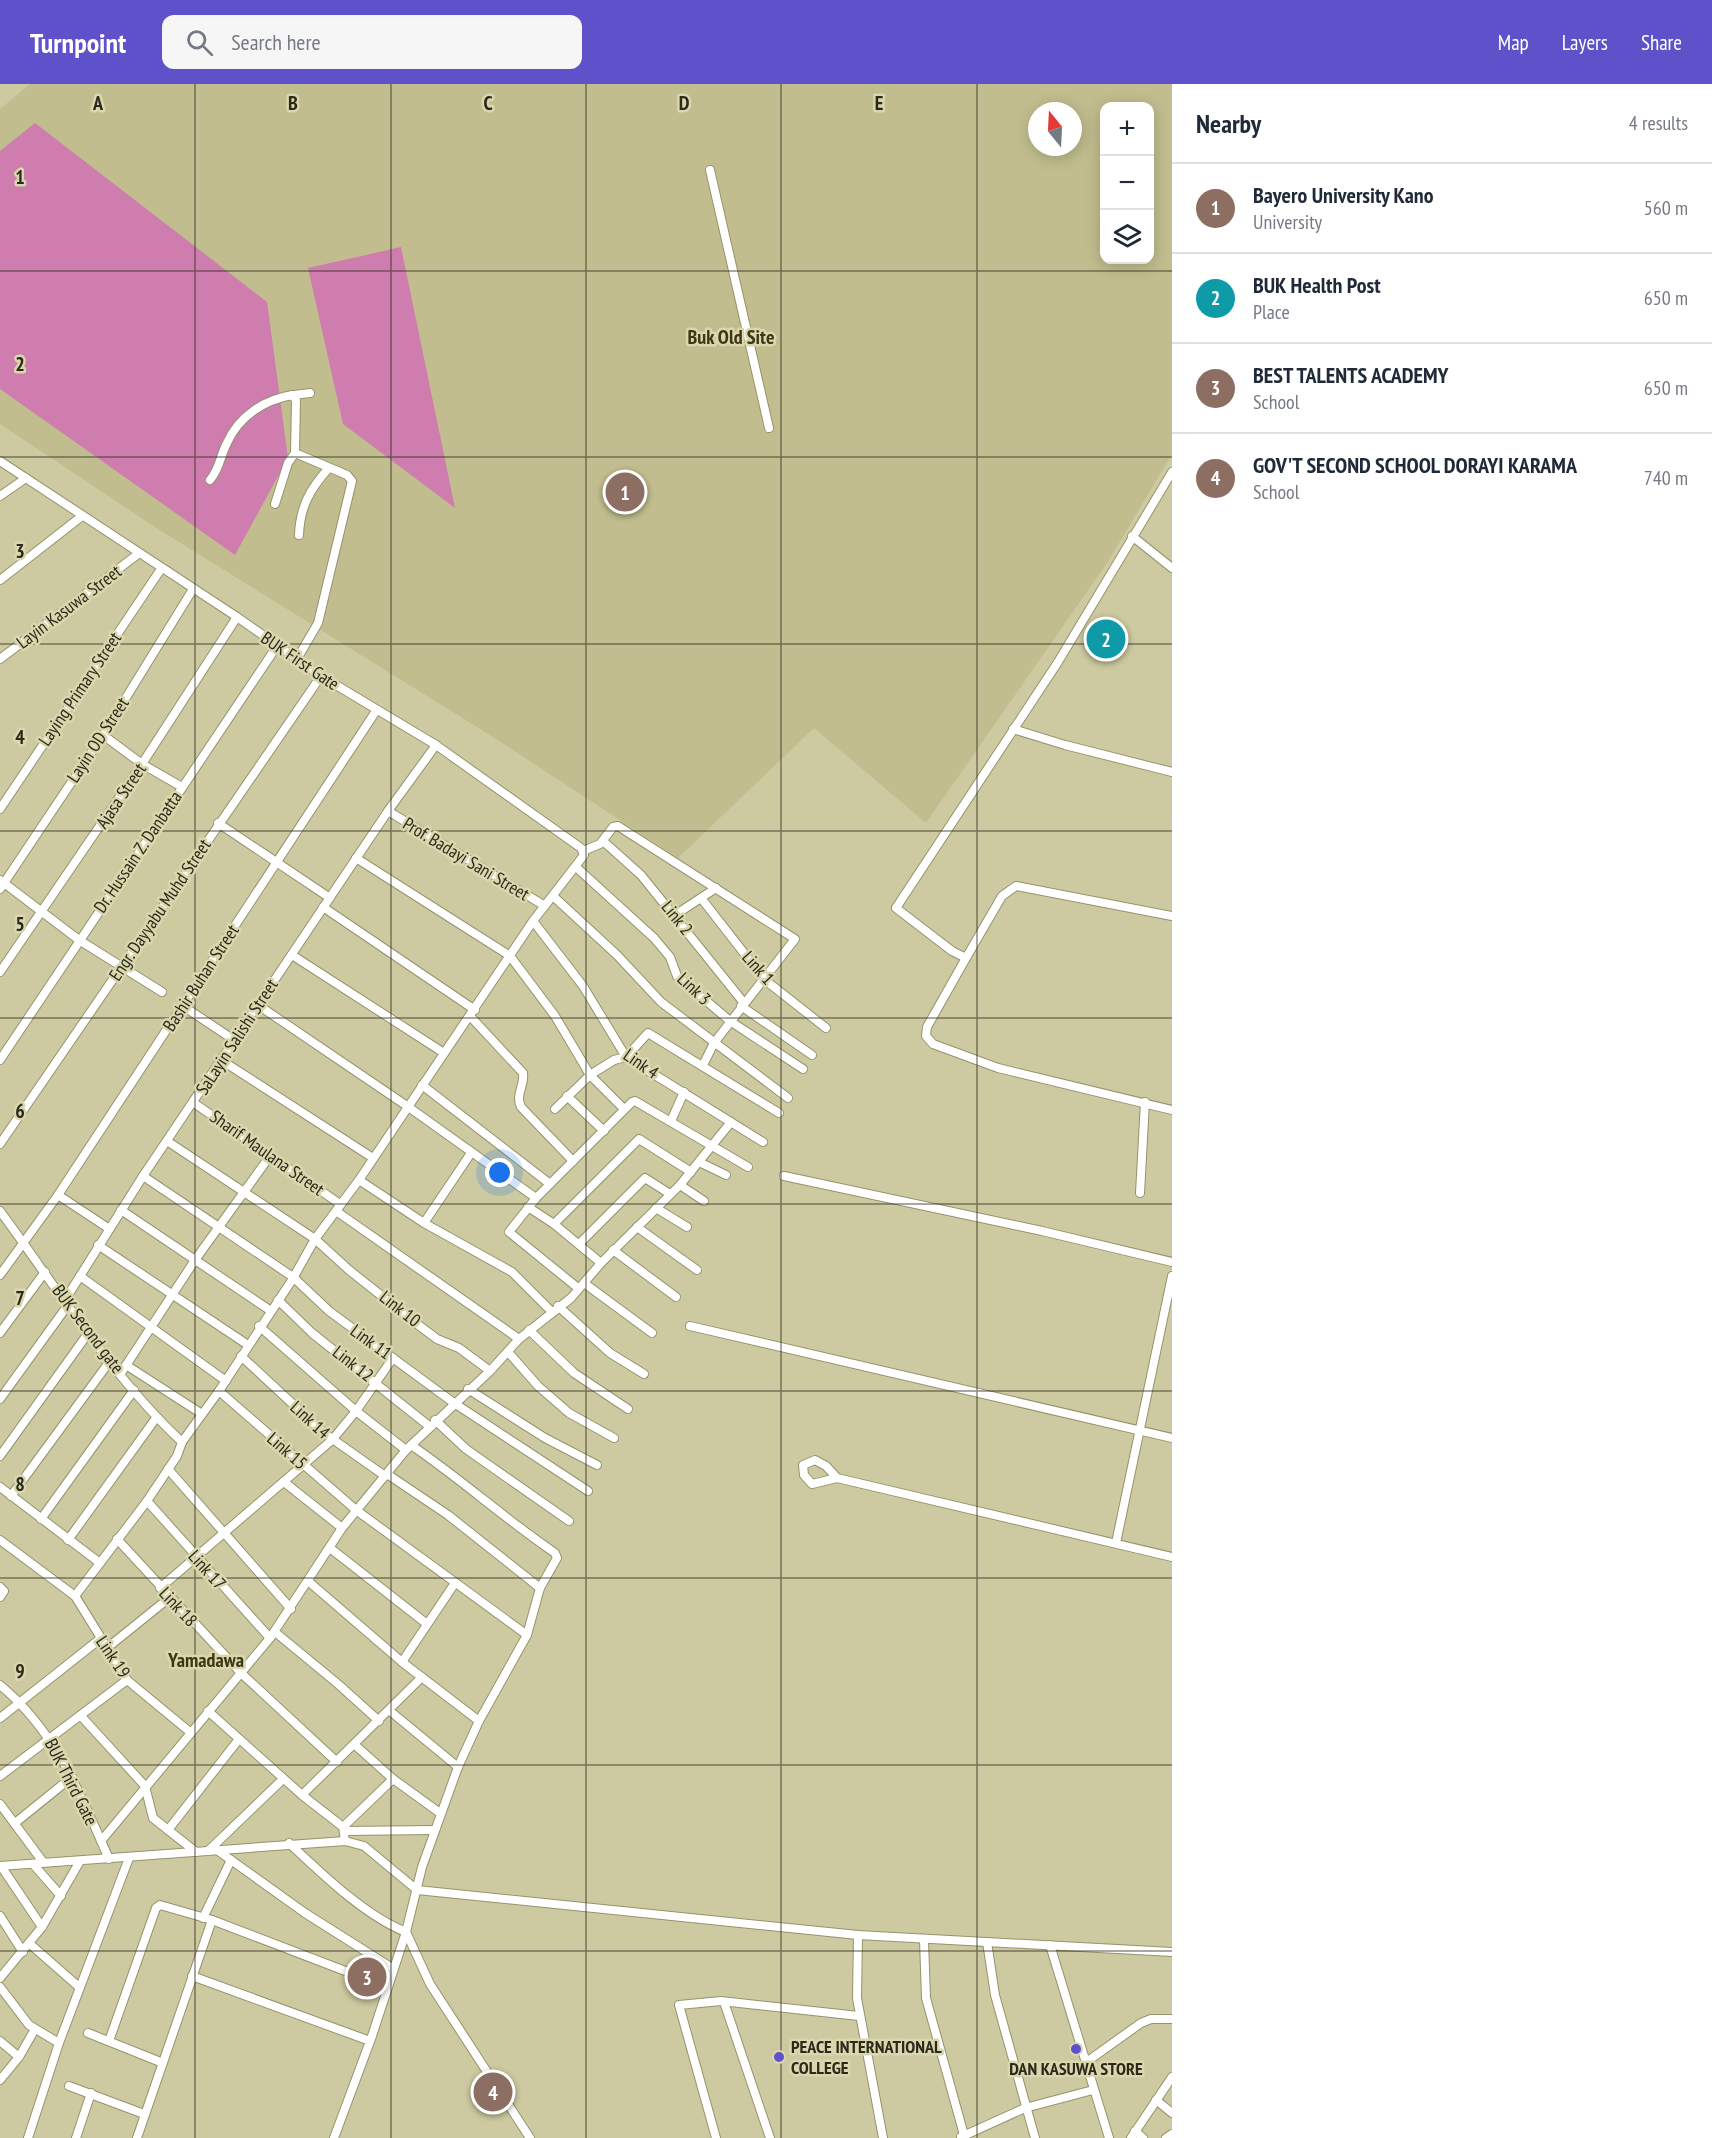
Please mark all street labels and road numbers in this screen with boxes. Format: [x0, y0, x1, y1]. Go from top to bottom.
street label: Layin Kasuwa Street [12, 560, 126, 653]
street label: BUK First Gate [257, 626, 344, 695]
street label: Laying Primary Street [33, 627, 126, 750]
street label: Layin OD Street [61, 693, 134, 787]
street label: Ajasa Street [90, 759, 151, 833]
street label: Dr. Hussain Z. Danbatta [88, 786, 187, 917]
street label: Prof. Badayi Sani Street [399, 812, 534, 905]
street label: Engr. Dayyabu Muhd Street [104, 834, 216, 985]
street label: Link 2 [657, 896, 698, 940]
street label: Bashir Buhan Street [158, 920, 244, 1035]
street label: Link 1 [737, 946, 780, 989]
street label: Link 3 [673, 967, 716, 1010]
street label: SaLayin Salishi Street [191, 974, 283, 1099]
street label: Link 4 [619, 1043, 663, 1084]
street label: Sharif Maulana Street [206, 1105, 329, 1201]
street label: BUK Second gate [47, 1280, 129, 1378]
street label: Link 10 [375, 1285, 425, 1332]
street label: Link 11 [346, 1319, 397, 1364]
street label: Link 12 [328, 1340, 378, 1387]
street label: Link 14 [286, 1396, 335, 1444]
street label: Link 15 [262, 1427, 312, 1474]
street label: Link 17 [183, 1545, 231, 1594]
street label: Link 18 [154, 1582, 202, 1631]
street label: Link 19 [91, 1631, 136, 1682]
street label: BUK Third Gate [40, 1735, 103, 1829]

